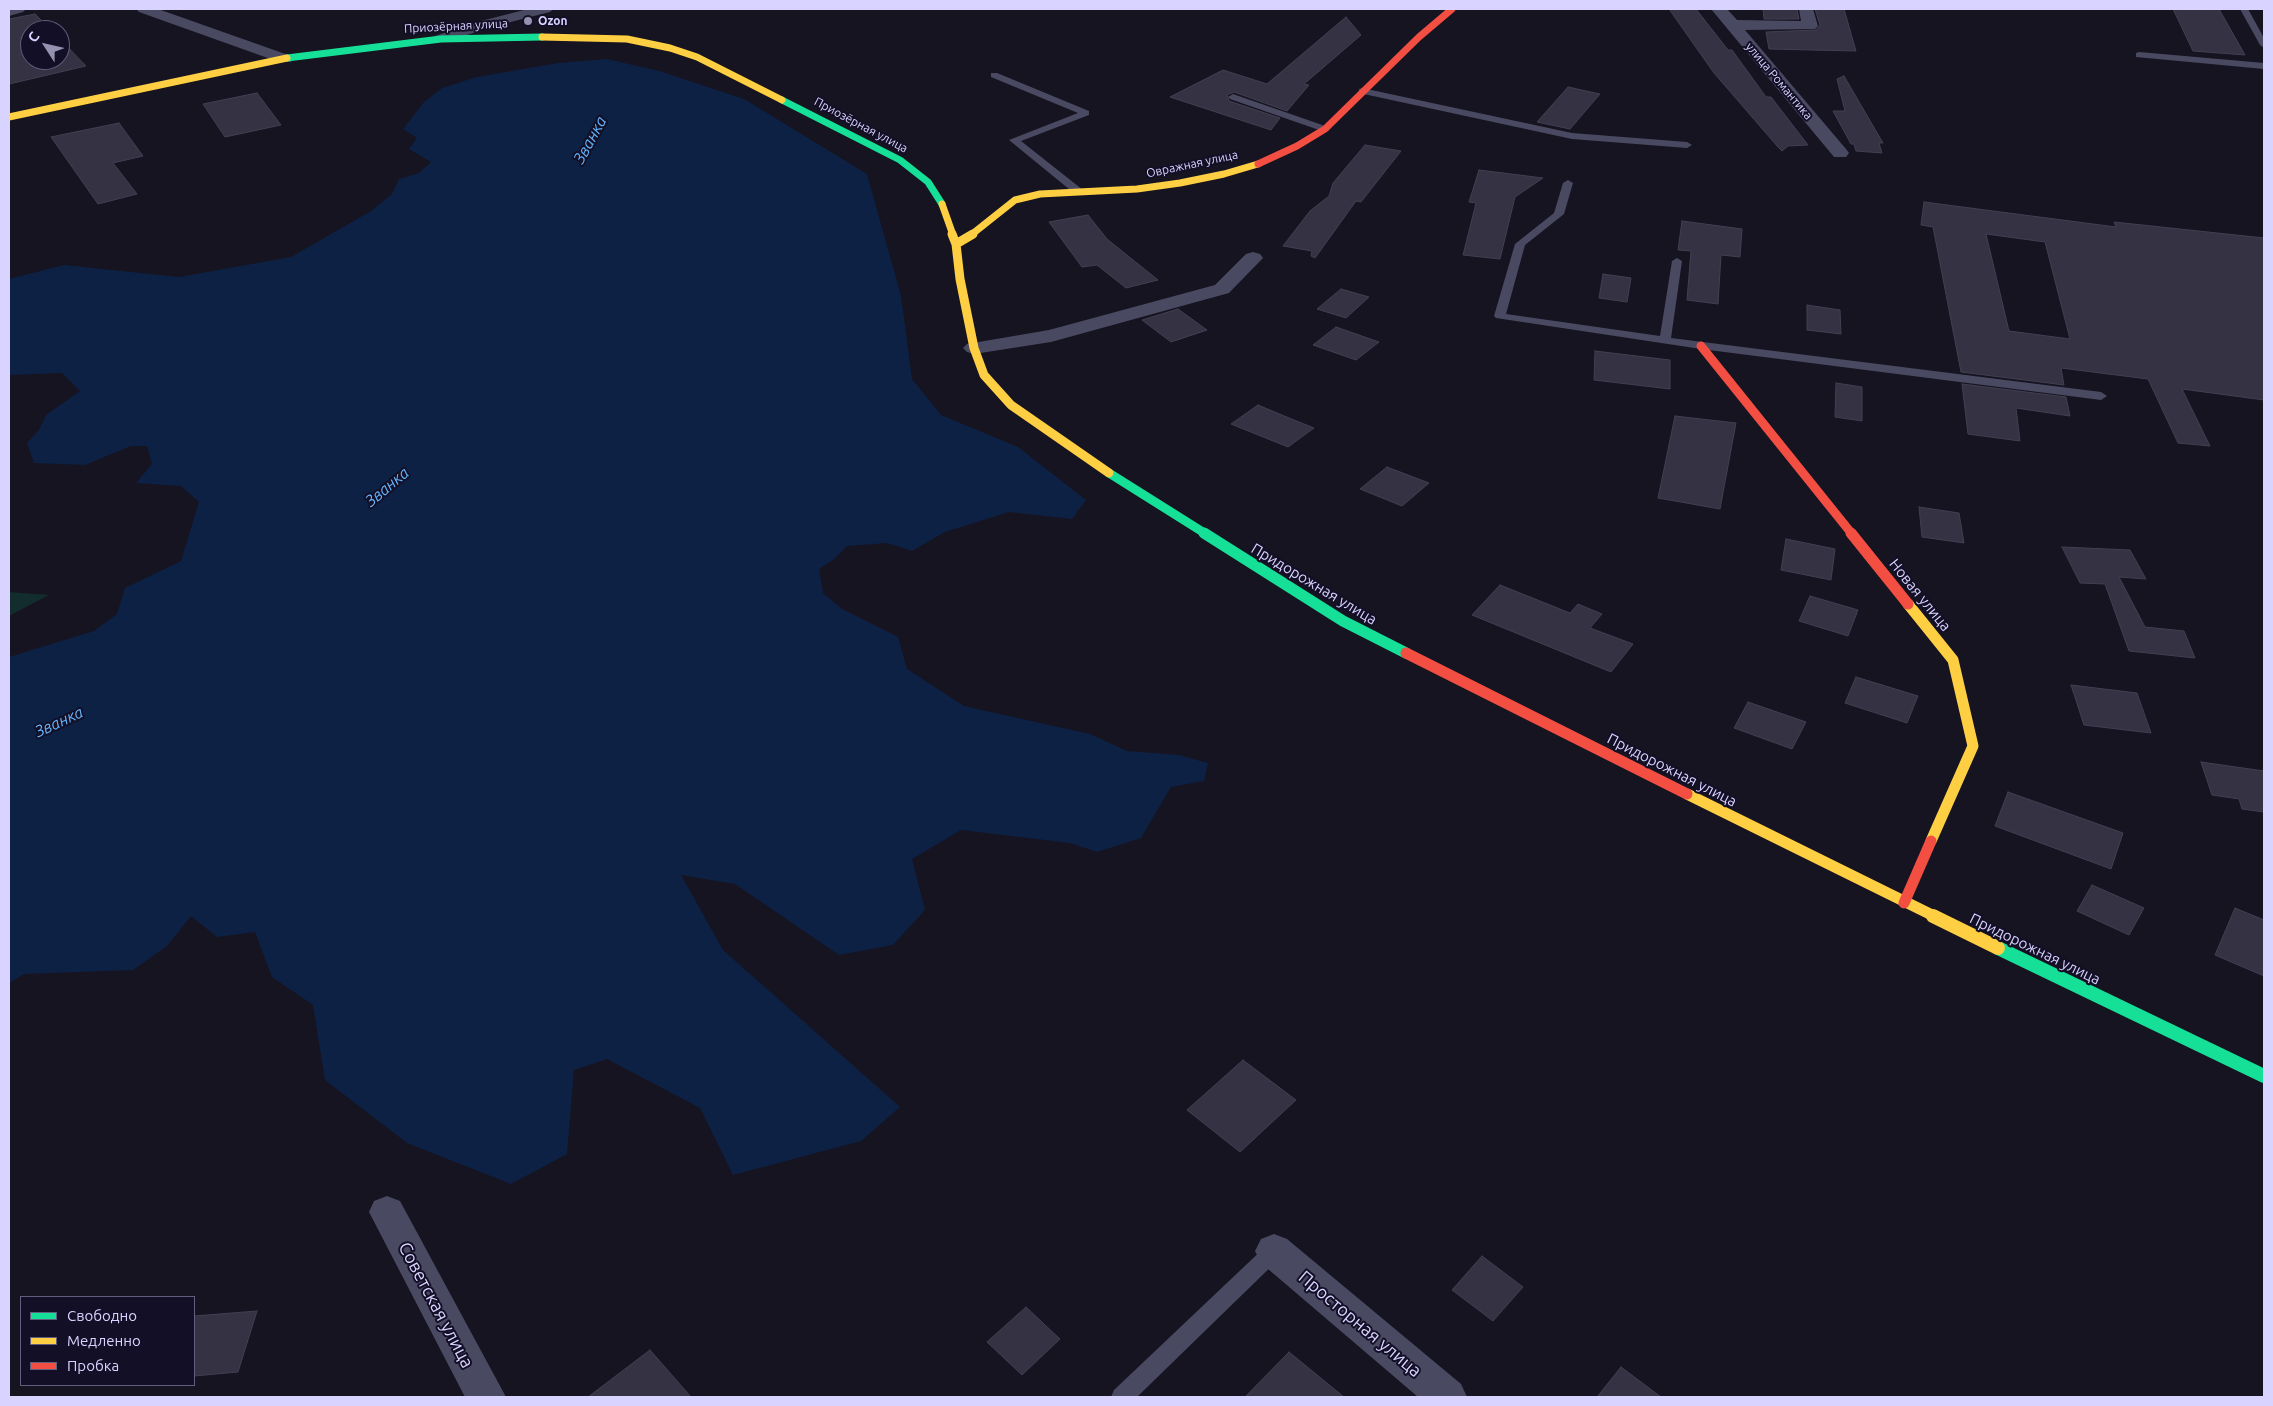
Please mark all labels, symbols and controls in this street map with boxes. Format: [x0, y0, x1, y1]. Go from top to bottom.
place label: Ozon [538, 14, 567, 28]
marker: Ozon [522, 15, 534, 27]
street label: Приозёрная улица [404, 16, 508, 36]
north arrow [20, 20, 70, 70]
text: С [24, 29, 43, 45]
street label: улица Романтика [1743, 39, 1815, 123]
street label: Приозёрная улица [812, 94, 910, 156]
water label: Званка [569, 113, 611, 167]
street label: Овражная улица [1145, 147, 1239, 181]
water label: Званка [361, 463, 413, 511]
street label: Придорожная улица [1248, 539, 1380, 629]
street label: Новая улица [1885, 555, 1955, 635]
water label: Званка [32, 702, 86, 742]
street label: Придорожная улица [1604, 730, 1740, 810]
street label: Придорожная улица [1967, 910, 2103, 988]
street label: Советская улица [394, 1238, 478, 1372]
street label: Просторная улица [1294, 1266, 1426, 1382]
legend [20, 1296, 195, 1386]
text: Свободно [67, 1307, 137, 1324]
text: Медленно [67, 1332, 141, 1349]
text: Пробка [67, 1357, 119, 1374]

